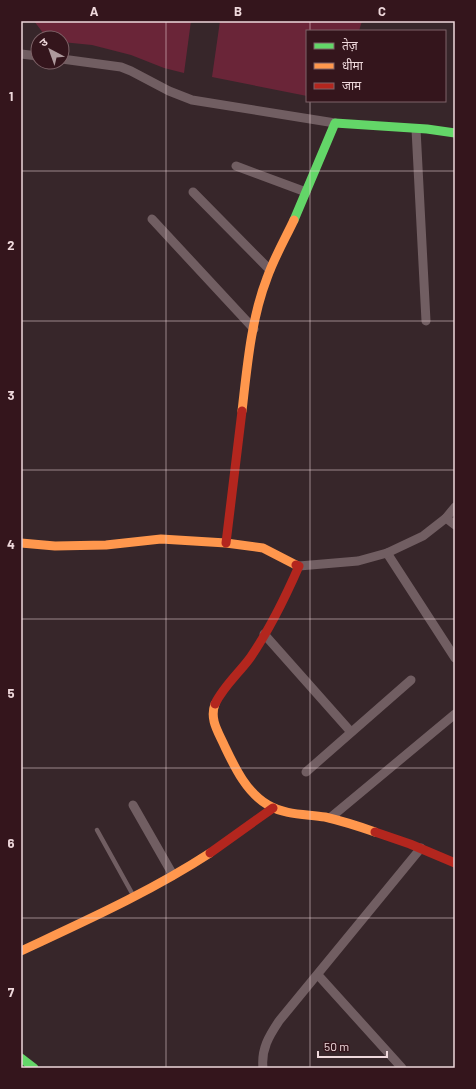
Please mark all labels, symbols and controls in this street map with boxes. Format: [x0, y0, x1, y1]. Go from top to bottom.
text: A [90, 3, 99, 19]
text: B [234, 3, 242, 19]
text: C [378, 3, 386, 19]
north arrow [30, 30, 70, 70]
legend [306, 30, 446, 102]
text: उ [36, 35, 50, 49]
text: तेज़ [342, 38, 359, 52]
text: धीमा [342, 58, 364, 72]
text: जाम [342, 78, 362, 92]
text: 1 [9, 88, 13, 104]
text: 2 [7, 237, 15, 253]
text: 3 [7, 387, 15, 403]
text: 4 [7, 536, 15, 552]
text: 5 [7, 685, 15, 701]
text: 6 [8, 835, 15, 851]
text: 7 [8, 984, 15, 1000]
scale bar [318, 1033, 387, 1059]
text: 50 m [324, 1039, 349, 1053]

